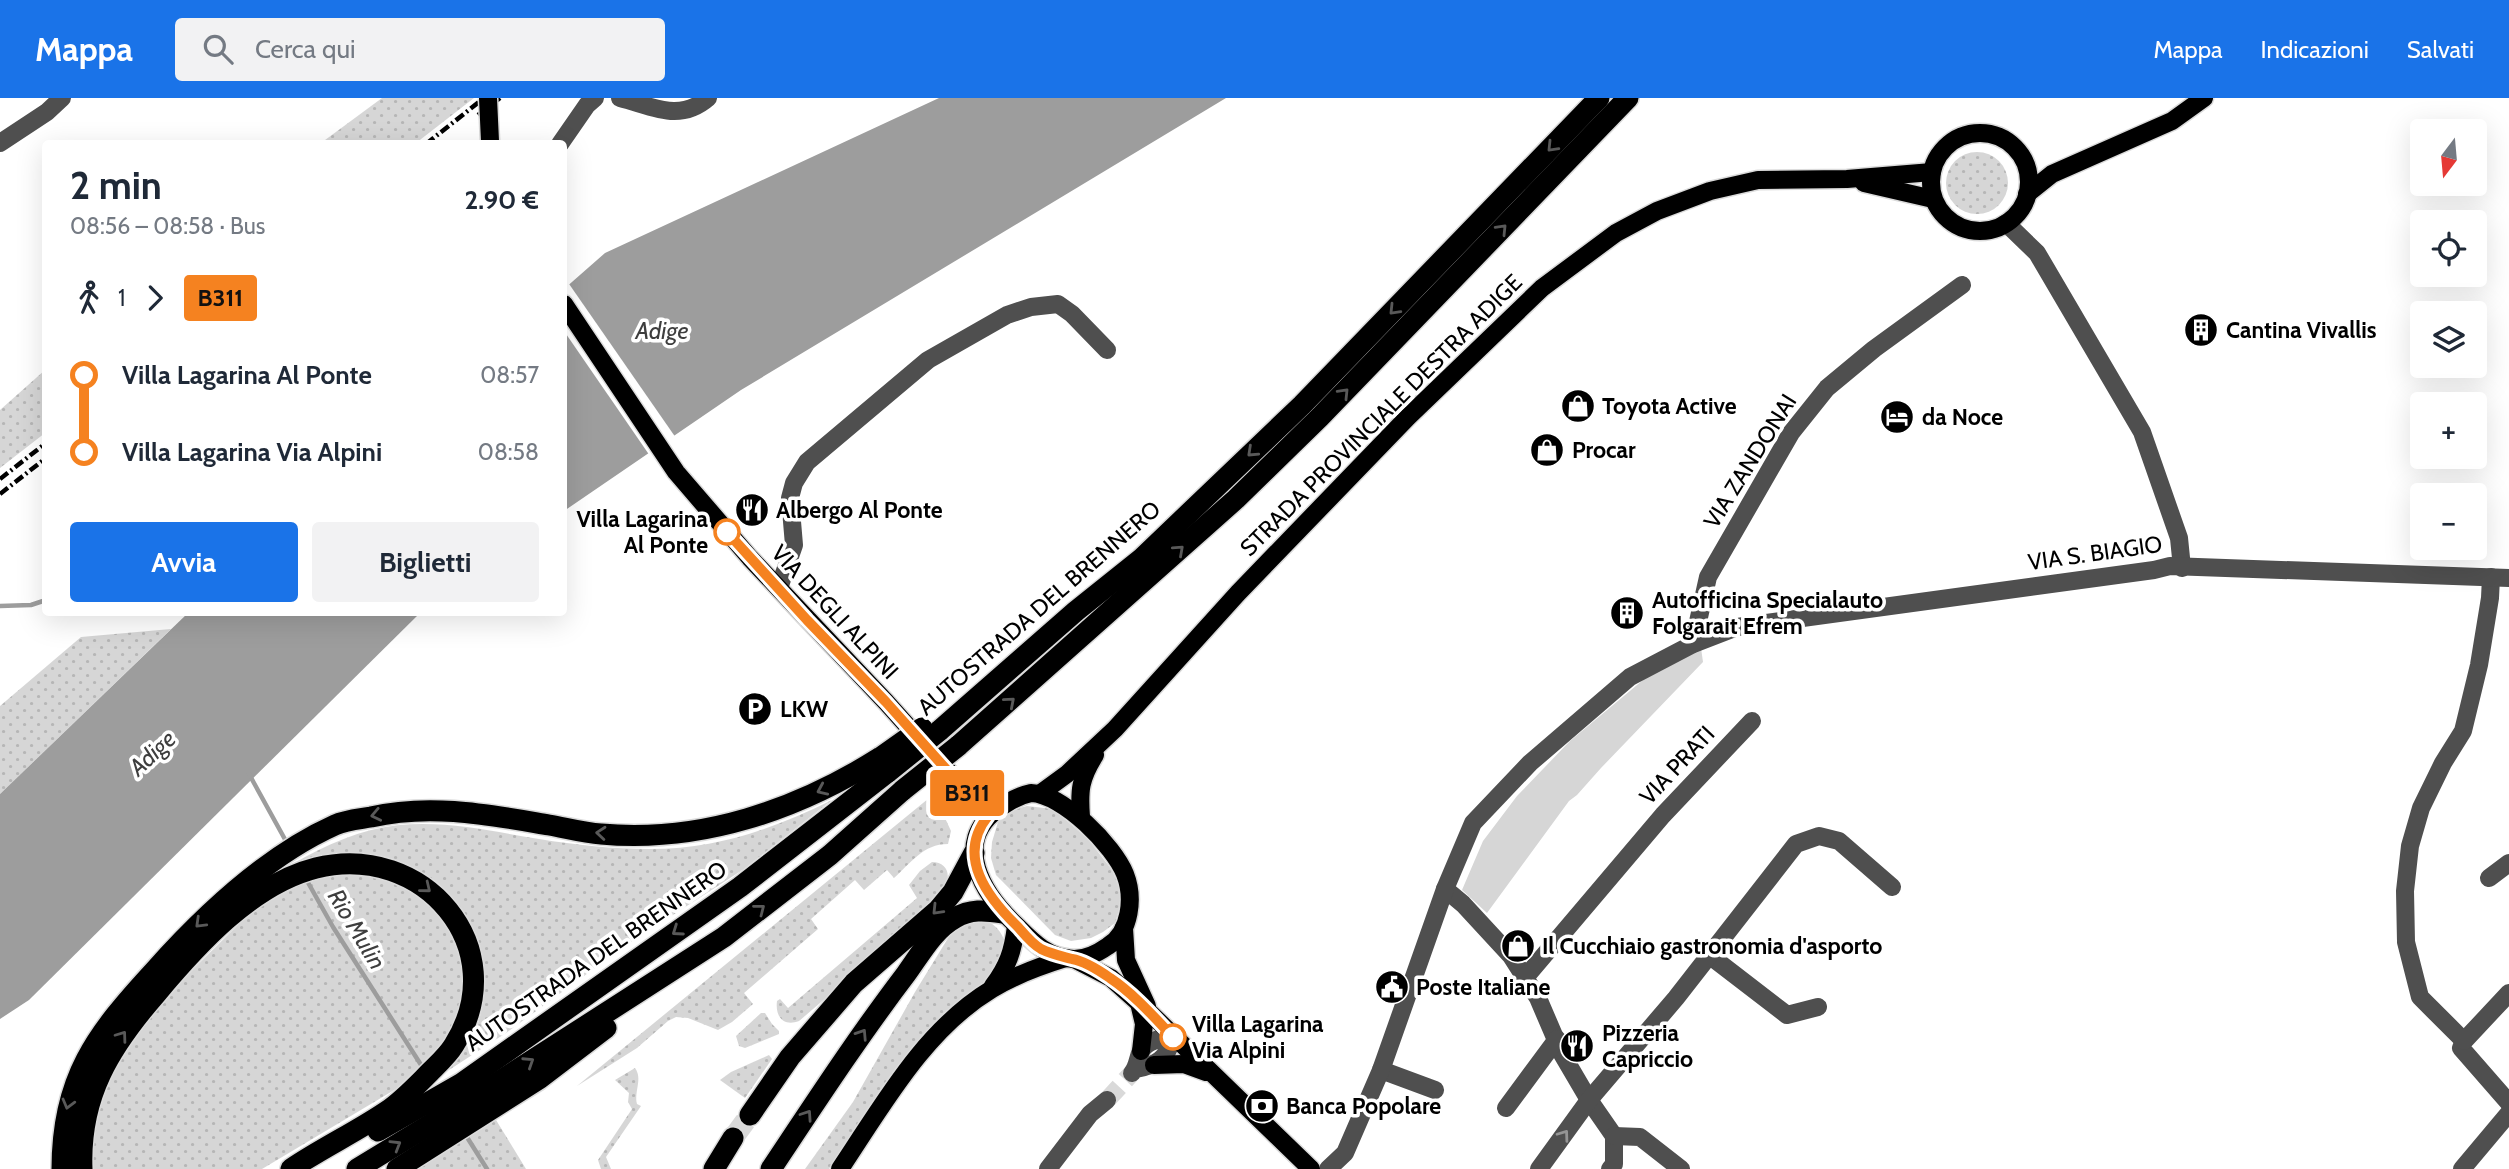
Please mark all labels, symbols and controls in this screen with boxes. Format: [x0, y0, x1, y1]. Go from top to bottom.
search box [175, 18, 665, 81]
text: Mappa [35, 29, 133, 69]
icon: search [199, 30, 237, 68]
text: Cerca qui [255, 33, 356, 65]
text: Mappa [2153, 35, 2223, 64]
text: Indicazioni [2261, 35, 2369, 64]
text: Salvati [2407, 35, 2474, 64]
north arrow [2410, 119, 2487, 196]
map controls [2410, 119, 2487, 560]
one-way arrow [1548, 139, 1561, 152]
text: 2 min [70, 162, 162, 209]
text: 2.90 € [464, 184, 539, 216]
button: locate [2410, 210, 2487, 287]
text: 08:56 – 08:58 · Bus [70, 212, 265, 240]
one-way arrow [1494, 225, 1507, 238]
street label: STRADA PROVINCIALE DESTRA ADIGE [1234, 268, 1528, 562]
icon: walk [70, 279, 108, 317]
icon: forward [136, 279, 174, 317]
text: B311 [198, 283, 243, 312]
text: 1 [118, 284, 126, 312]
button: layers [2410, 301, 2487, 378]
one-way arrow [1389, 302, 1402, 315]
building icon: Cantina Vivallis [2182, 311, 2220, 349]
water label: Adige [634, 316, 689, 345]
place label: Cantina Vivallis [2226, 316, 2377, 344]
text: Villa Lagarina Al Ponte [122, 359, 372, 391]
text: 08:57 [480, 361, 539, 389]
shop icon: Toyota Active [1559, 387, 1597, 425]
one-way arrow [1335, 388, 1348, 401]
street label: VIA ZANDONAI [1698, 389, 1802, 533]
place label: Toyota Active [1602, 392, 1737, 420]
button: + [2410, 392, 2487, 469]
hotel icon: da Noce [1878, 398, 1916, 436]
place label: da Noce [1922, 403, 2003, 431]
shop icon: Procar [1528, 431, 1566, 469]
text: Villa Lagarina Via Alpini [122, 436, 382, 468]
place label: Procar [1572, 436, 1636, 464]
text: 08:58 [478, 438, 539, 466]
one-way arrow [1247, 443, 1260, 456]
button: − [2410, 483, 2487, 560]
restaurant icon: Albergo Al Ponte [733, 491, 771, 529]
street label: AUTOSTRADA DEL BRENNERO [912, 495, 1166, 721]
place label: Albergo Al Ponte [776, 496, 943, 524]
place label: Villa Lagarina Al Ponte [576, 505, 709, 559]
marker: Villa Lagarina Al Ponte [714, 519, 740, 545]
button: Avvia [70, 522, 298, 602]
button: Biglietti [312, 522, 539, 602]
street label: VIA S. BIAGIO [2026, 530, 2164, 576]
street label: VIA DEGLI ALPINI [766, 539, 904, 685]
one-way arrow [1171, 546, 1184, 558]
place label: Autofficina Specialauto Folgarait Efrem [1652, 586, 1883, 640]
building icon: Autofficina Specialauto Folgarait Efrem [1608, 594, 1646, 632]
parking icon: LKW [736, 690, 774, 728]
place label: LKW [780, 695, 829, 723]
one-way arrow [1002, 698, 1015, 710]
street label: VIA PRATI [1634, 720, 1720, 810]
water label: Adige [122, 724, 181, 782]
line badge: B311 [918, 770, 1016, 816]
text: B311 [944, 778, 990, 807]
one-way arrow [816, 782, 829, 796]
one-way arrow [370, 807, 382, 822]
one-way arrow [596, 826, 607, 841]
street label: AUTOSTRADA DEL BRENNERO [460, 855, 732, 1057]
one-way arrow [418, 880, 430, 893]
water label: Rio Mulin [322, 884, 392, 974]
one-way arrow [932, 901, 945, 914]
one-way arrow [752, 905, 764, 918]
one-way arrow [195, 914, 208, 927]
one-way arrow [672, 923, 685, 935]
shop icon: Il Cucchiaio gastronomia d'asporto [1499, 927, 1537, 965]
place label: Il Cucchiaio gastronomia d'asporto [1542, 932, 1882, 960]
public building icon: Poste Italiane [1373, 968, 1411, 1006]
place label: Poste Italiane [1416, 973, 1550, 1001]
place label: Villa Lagarina Via Alpini [1192, 1010, 1324, 1064]
place label: Pizzeria Capriccio [1602, 1019, 1693, 1073]
marker: Villa Lagarina Via Alpini [1160, 1024, 1186, 1050]
restaurant icon: Pizzeria Capriccio [1558, 1027, 1596, 1065]
one-way arrow [854, 1029, 866, 1042]
one-way arrow [114, 1032, 127, 1044]
one-way arrow [522, 1058, 535, 1071]
bank icon: Banca Popolare [1243, 1087, 1281, 1125]
place label: Banca Popolare [1286, 1092, 1441, 1120]
one-way arrow [62, 1098, 76, 1110]
one-way arrow [799, 1110, 812, 1123]
one-way arrow [1555, 1130, 1568, 1143]
one-way arrow [388, 1141, 401, 1154]

